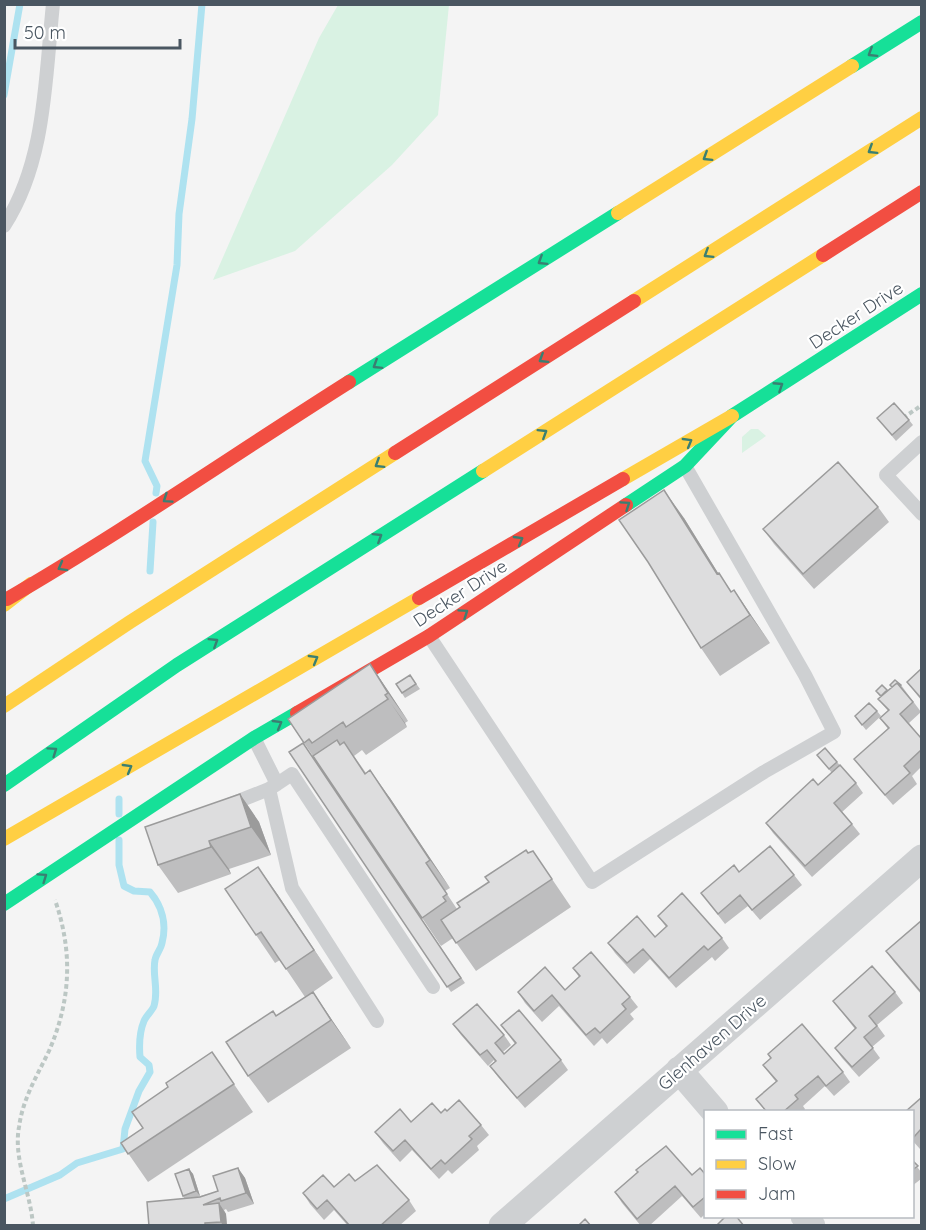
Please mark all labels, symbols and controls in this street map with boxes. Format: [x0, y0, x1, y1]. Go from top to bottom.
scale bar [15, 12, 180, 50]
text: 50 m [24, 21, 66, 44]
one-way arrow [868, 46, 878, 58]
one-way arrow [868, 142, 878, 154]
one-way arrow [703, 150, 714, 161]
one-way arrow [704, 247, 714, 259]
one-way arrow [538, 253, 548, 265]
street label: Decker Drive [805, 276, 907, 354]
one-way arrow [539, 352, 549, 364]
one-way arrow [373, 357, 383, 369]
one-way arrow [772, 382, 783, 393]
one-way arrow [537, 428, 547, 440]
one-way arrow [682, 438, 692, 449]
one-way arrow [375, 457, 386, 468]
one-way arrow [162, 492, 173, 503]
one-way arrow [619, 501, 630, 512]
one-way arrow [372, 533, 382, 545]
one-way arrow [513, 536, 523, 547]
street label: Decker Drive [409, 554, 511, 632]
one-way arrow [58, 560, 68, 571]
one-way arrow [457, 609, 468, 620]
one-way arrow [208, 637, 218, 649]
one-way arrow [308, 655, 318, 666]
one-way arrow [272, 720, 282, 731]
one-way arrow [46, 747, 57, 758]
one-way arrow [122, 763, 132, 775]
one-way arrow [36, 873, 47, 884]
street label: Glenhaven Drive [653, 989, 771, 1095]
legend [704, 1110, 914, 1218]
text: Fast [758, 1122, 793, 1145]
text: Slow [758, 1152, 796, 1175]
text: Jam [758, 1182, 796, 1205]

